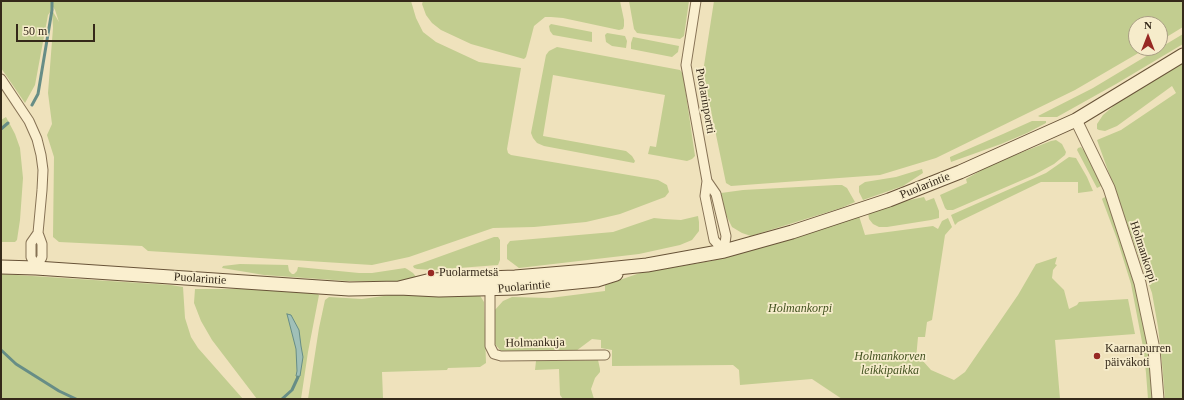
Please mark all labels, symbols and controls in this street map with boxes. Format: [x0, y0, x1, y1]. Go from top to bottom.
scale bar [18, 16, 97, 42]
north arrow [1128, 16, 1168, 56]
text: N [1144, 19, 1152, 31]
text: 50 m [23, 24, 47, 38]
street label: Puolarinportti [692, 67, 718, 135]
street label: Puolarintie [898, 169, 952, 203]
street label: Holmankorpi [1126, 219, 1160, 285]
place label: Puolarmetsä [439, 266, 498, 280]
marker: Puolarmetsä [426, 268, 436, 278]
street label: Puolarintie [173, 270, 227, 288]
street label: Puolarintie [497, 278, 551, 296]
park label: Holmankorpi [768, 302, 832, 316]
street label: Holmankuja [505, 335, 565, 351]
place label: Kaarnapurren päiväkoti [1105, 342, 1171, 370]
park label: Holmankorven leikkipaikka [854, 350, 926, 378]
marker: Kaarnapurren päiväkoti [1092, 351, 1102, 361]

